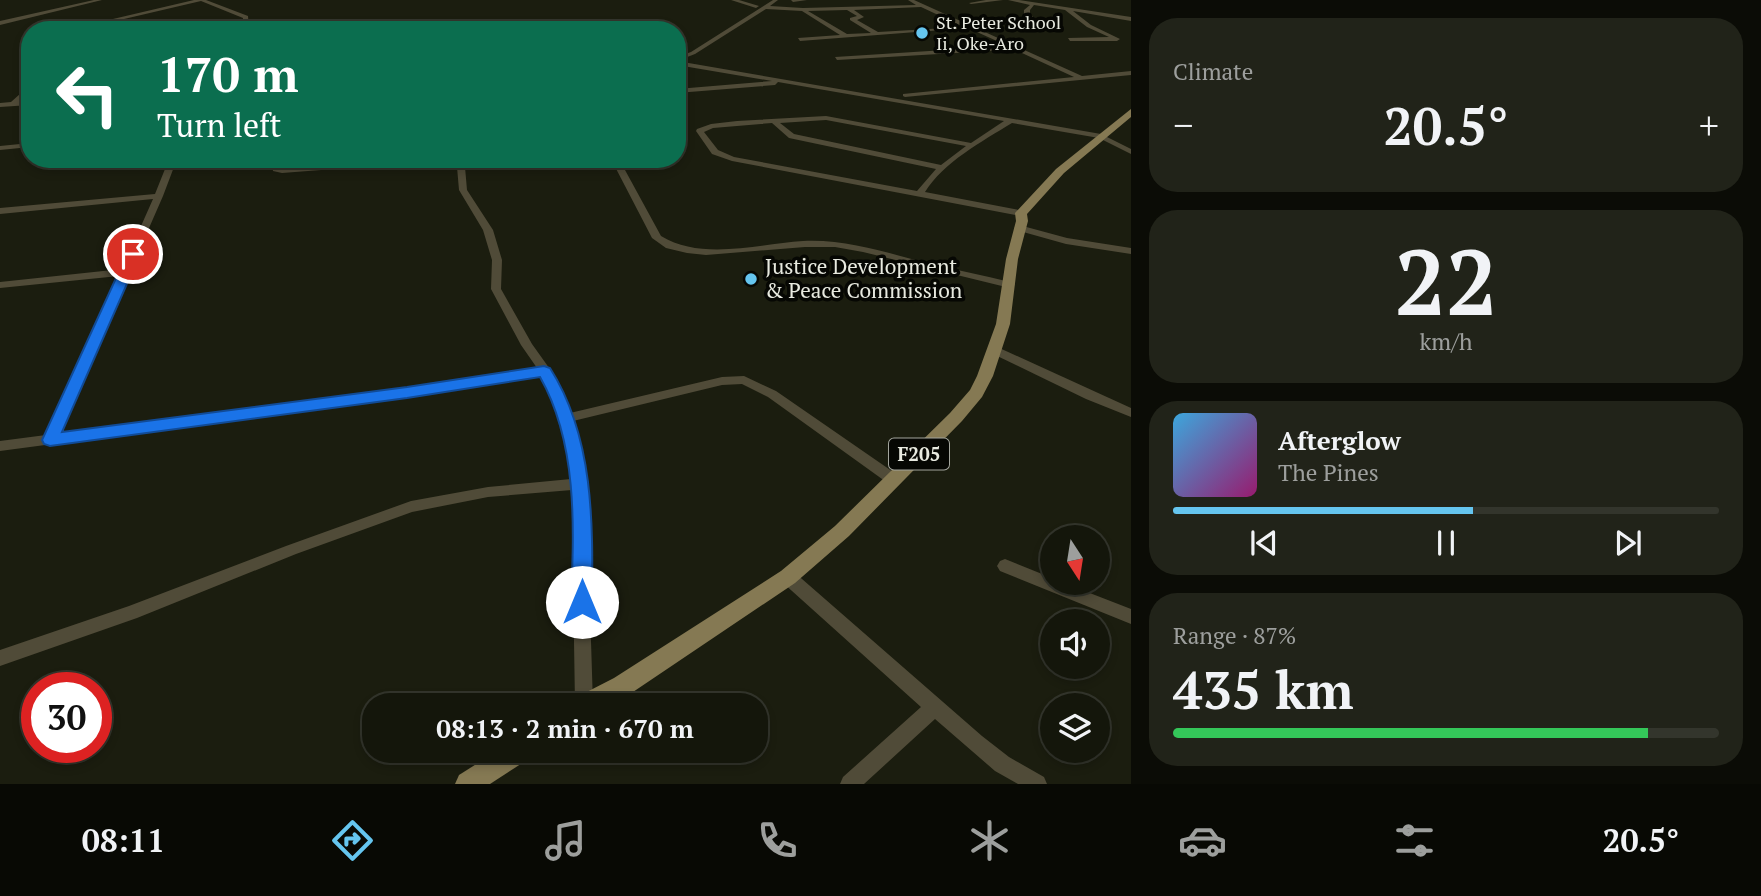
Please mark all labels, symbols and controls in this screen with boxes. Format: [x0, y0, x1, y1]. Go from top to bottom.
place label: St. Peter School Ii, Oke-Aro [936, 10, 1061, 55]
marker: St. Peter School Ii, Oke-Aro [914, 25, 930, 41]
text: 170 m [157, 41, 299, 106]
icon: left [42, 49, 133, 140]
text: Climate [1173, 56, 1253, 87]
text: 20.5° [1383, 91, 1509, 160]
text: − [1173, 100, 1193, 150]
text: + [1699, 100, 1719, 150]
text: Turn left [157, 104, 281, 146]
text: 22 [1395, 220, 1497, 341]
pin [103, 224, 163, 284]
icon: arrive [114, 235, 152, 273]
place label: Justice Development & Peace Commission [765, 252, 963, 304]
marker: Justice Development & Peace Commission [743, 271, 759, 287]
text: km/h [1419, 326, 1473, 357]
text: Afterglow [1278, 423, 1401, 457]
road number: F205 [889, 438, 949, 470]
text: The Pines [1278, 457, 1379, 488]
icon: previous [1245, 524, 1283, 562]
icon: pause [1427, 524, 1465, 562]
icon: next [1609, 524, 1647, 562]
north arrow [1040, 525, 1110, 595]
map controls [1040, 525, 1110, 763]
position arrow [545, 565, 619, 639]
button: sound [1040, 609, 1110, 679]
text: Range · 87% [1173, 620, 1296, 651]
text: 435 km [1173, 655, 1354, 724]
speed limit sign: 30 [21, 672, 112, 763]
button: layers [1040, 693, 1110, 763]
text: 08:13 · 2 min · 670 m [436, 711, 694, 745]
icon: directions [328, 816, 377, 865]
icon: music [541, 816, 590, 865]
icon: phone [753, 816, 802, 865]
icon: climate [965, 816, 1014, 865]
icon: car [1178, 816, 1227, 865]
icon: filters [1390, 816, 1439, 865]
text: 08:11 [82, 819, 165, 861]
text: 20.5° [1602, 819, 1679, 861]

